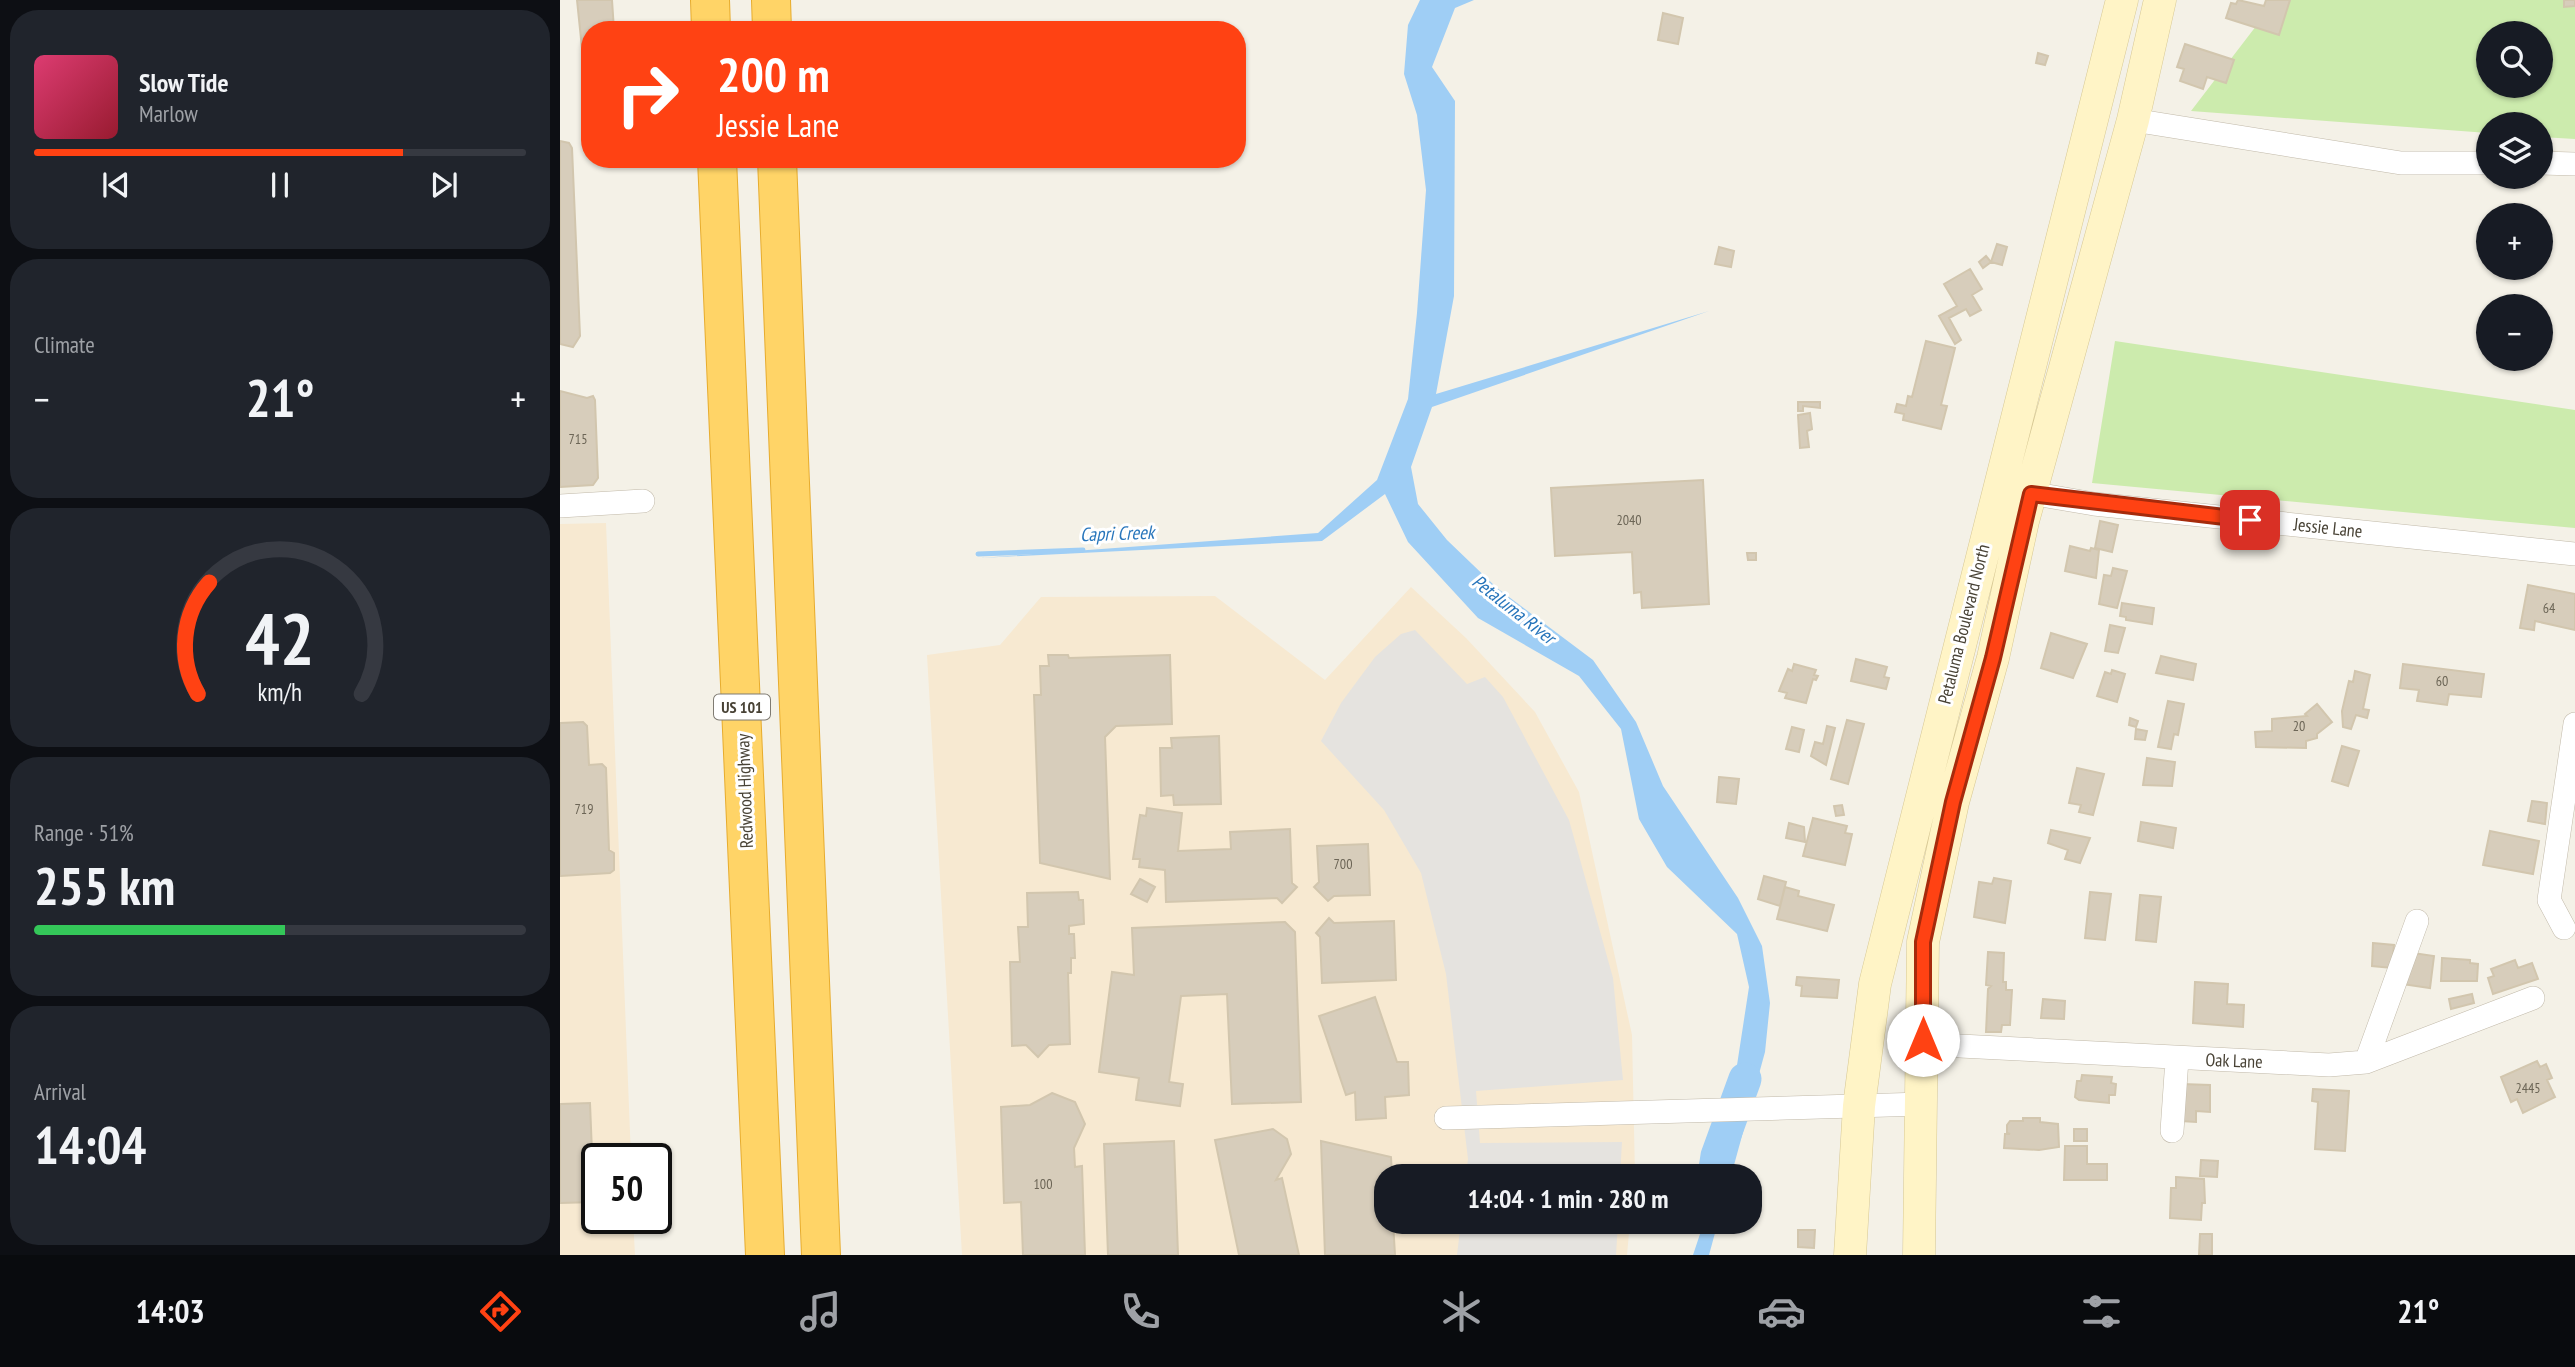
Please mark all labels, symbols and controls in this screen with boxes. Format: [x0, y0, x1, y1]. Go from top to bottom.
map controls [2476, 21, 2553, 371]
button: search [2476, 21, 2553, 98]
text: 200 m [717, 42, 830, 106]
icon: right [602, 49, 693, 140]
text: Slow Tide [139, 66, 229, 99]
text: Marlow [139, 99, 198, 128]
text: Jessie Lane [717, 104, 839, 146]
button: layers [2476, 112, 2553, 189]
icon: previous [97, 166, 135, 204]
icon: pause [261, 166, 299, 204]
icon: next [425, 166, 463, 204]
button: + [2476, 203, 2553, 280]
button: − [2476, 294, 2553, 371]
text: Climate [34, 330, 95, 359]
text: 21° [246, 364, 314, 431]
text: − [34, 374, 50, 423]
text: + [510, 374, 526, 423]
house number: 715 [569, 430, 587, 448]
pin [2220, 490, 2280, 550]
icon: arrive [2231, 501, 2269, 539]
house number: 2040 [1616, 511, 1642, 529]
street label: Jessie Lane [2292, 512, 2363, 543]
water label: Capri Creek [1079, 520, 1157, 546]
street label: Petaluma Boulevard North [1933, 542, 1994, 706]
water label: Petaluma River [1468, 569, 1563, 651]
text: 42 [245, 590, 315, 684]
house number: 64 [2543, 599, 2556, 617]
house number: 60 [2436, 672, 2448, 690]
text: km/h [258, 675, 302, 707]
road number: US 101 [714, 694, 770, 720]
house number: 20 [2293, 717, 2305, 735]
street label: Redwood Highway [731, 733, 758, 849]
house number: 719 [575, 800, 593, 818]
text: Range · 51% [34, 818, 134, 847]
text: 255 km [34, 852, 175, 919]
house number: 700 [1334, 855, 1352, 873]
position arrow [1886, 1003, 1960, 1077]
street label: Oak Lane [2205, 1048, 2263, 1073]
text: Arrival [34, 1077, 86, 1106]
house number: 2445 [2515, 1079, 2541, 1097]
text: 14:04 [34, 1111, 146, 1178]
speed limit sign: 50 [581, 1143, 672, 1234]
house number: 100 [1034, 1175, 1052, 1193]
text: 14:04 · 1 min · 280 m [1468, 1182, 1668, 1215]
icon: directions [476, 1287, 525, 1336]
icon: music [796, 1287, 845, 1336]
icon: phone [1116, 1287, 1165, 1336]
icon: climate [1437, 1287, 1486, 1336]
icon: car [1757, 1287, 1806, 1336]
icon: filters [2077, 1287, 2126, 1336]
text: 14:03 [136, 1290, 205, 1332]
text: 21° [2397, 1290, 2439, 1332]

